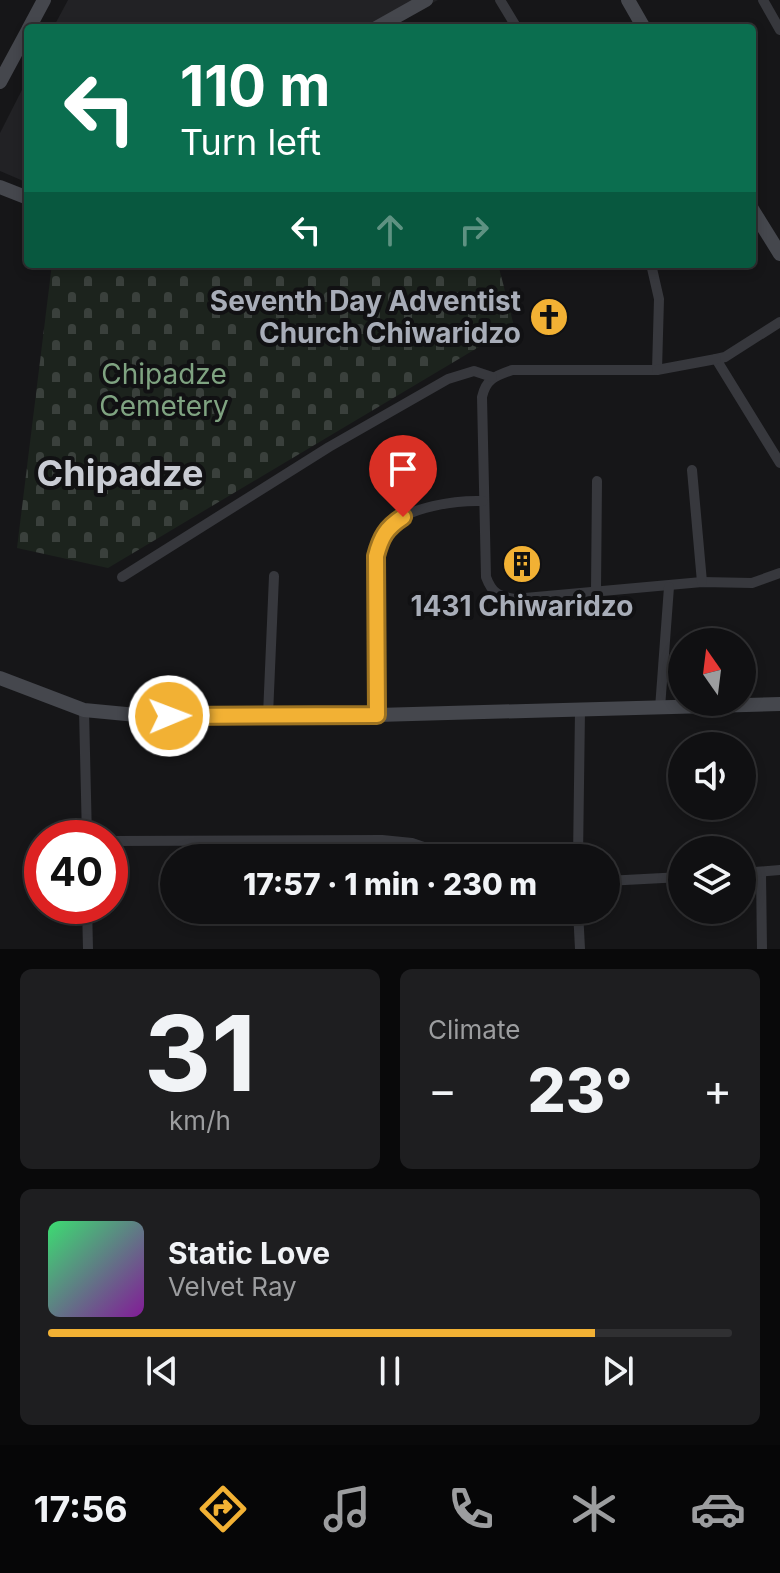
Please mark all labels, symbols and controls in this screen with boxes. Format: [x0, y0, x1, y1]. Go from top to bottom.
text: 110 m [180, 52, 330, 120]
icon: left [48, 56, 152, 160]
text: Turn left [180, 120, 321, 164]
icon: left [284, 208, 328, 252]
icon: ahead [368, 208, 412, 252]
icon: right [452, 208, 496, 252]
place label: Seventh Day Adventist Church Chiwaridzo [210, 284, 521, 350]
church icon: Seventh Day Adventist Church Chiwaridzo [528, 296, 570, 338]
park label: Chipadze Cemetery [99, 357, 229, 423]
pin [369, 435, 437, 517]
icon: arrive [381, 447, 425, 491]
district label: Chipadze [37, 451, 203, 495]
building icon: 1431 Chiwaridzo [501, 543, 543, 585]
place label: 1431 Chiwaridzo [410, 589, 634, 623]
north arrow [668, 628, 756, 716]
map controls [668, 628, 756, 924]
position arrow [127, 674, 211, 758]
button: sound [668, 732, 756, 820]
speed limit sign: 40 [24, 820, 128, 924]
button: layers [668, 836, 756, 924]
text: 17:57 · 1 min · 230 m [243, 866, 537, 902]
text: 31 [144, 990, 256, 1116]
text: Climate [428, 1014, 520, 1045]
text: 23° [527, 1054, 633, 1126]
text: − [428, 1063, 457, 1117]
text: + [703, 1063, 732, 1117]
text: km/h [169, 1105, 231, 1136]
text: Static Love [168, 1235, 330, 1271]
text: Velvet Ray [168, 1271, 297, 1302]
icon: previous [140, 1349, 184, 1393]
icon: pause [368, 1349, 412, 1393]
icon: next [596, 1349, 640, 1393]
icon: directions [195, 1481, 251, 1537]
icon: music [319, 1481, 375, 1537]
icon: phone [443, 1481, 499, 1537]
icon: climate [566, 1481, 622, 1537]
icon: car [690, 1481, 746, 1537]
text: 17:56 [34, 1487, 128, 1531]

